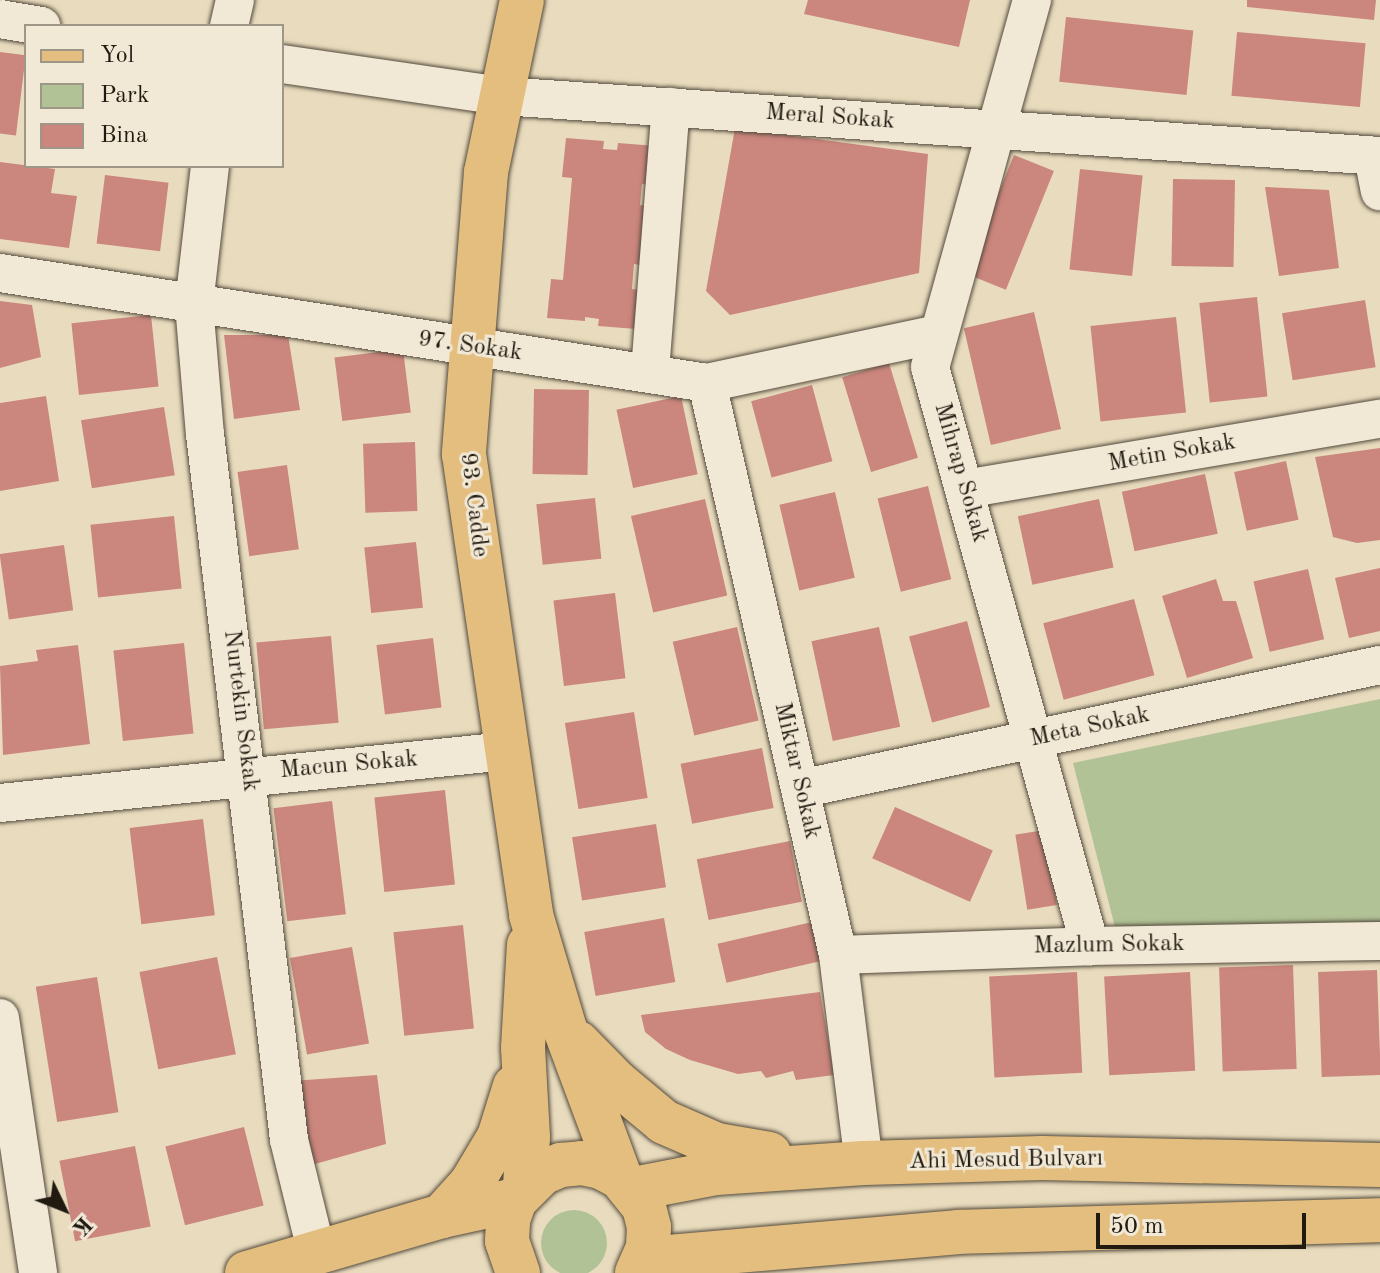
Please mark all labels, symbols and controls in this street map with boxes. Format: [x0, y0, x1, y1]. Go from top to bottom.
legend [24, 24, 284, 168]
text: Yol [100, 44, 134, 68]
text: Park [100, 84, 149, 108]
street label: Meral Sokak [764, 99, 896, 137]
text: Bina [100, 124, 148, 148]
street label: 97. Sokak [416, 325, 524, 369]
street label: Mihrap Sokak [926, 400, 994, 546]
street label: Metin Sokak [1106, 429, 1238, 479]
street label: 93. Cadde [452, 451, 494, 559]
street label: Nurtekin Sokak [216, 628, 264, 794]
street label: Miktar Sokak [766, 700, 826, 842]
street label: Meta Sokak [1027, 701, 1153, 755]
street label: Macun Sokak [279, 746, 419, 786]
street label: Mazlum Sokak [1033, 930, 1185, 962]
street label: Ahi Mesud Bulvarı [909, 1145, 1103, 1177]
north arrow [24, 1169, 104, 1249]
scale bar [1100, 1197, 1310, 1247]
text: K [68, 1212, 95, 1239]
text: 50 m [1110, 1215, 1164, 1239]

